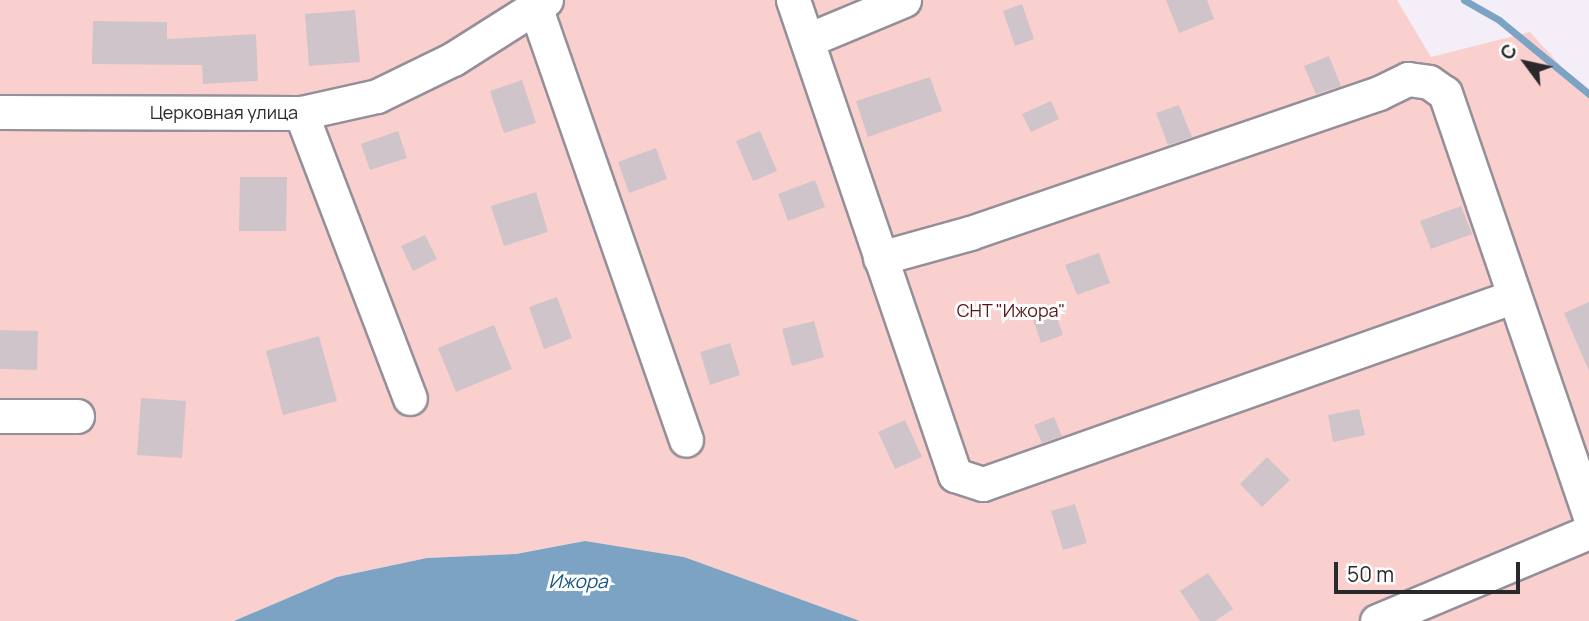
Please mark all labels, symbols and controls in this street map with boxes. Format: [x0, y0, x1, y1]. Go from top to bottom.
north arrow [1491, 28, 1561, 98]
text: С [1494, 39, 1523, 65]
street label: Церковная улица [150, 101, 298, 123]
park label: СНТ "Ижора" [956, 299, 1066, 321]
scale bar [1337, 548, 1522, 592]
text: 50 m [1347, 560, 1394, 588]
water label: Ижора [549, 571, 607, 593]

